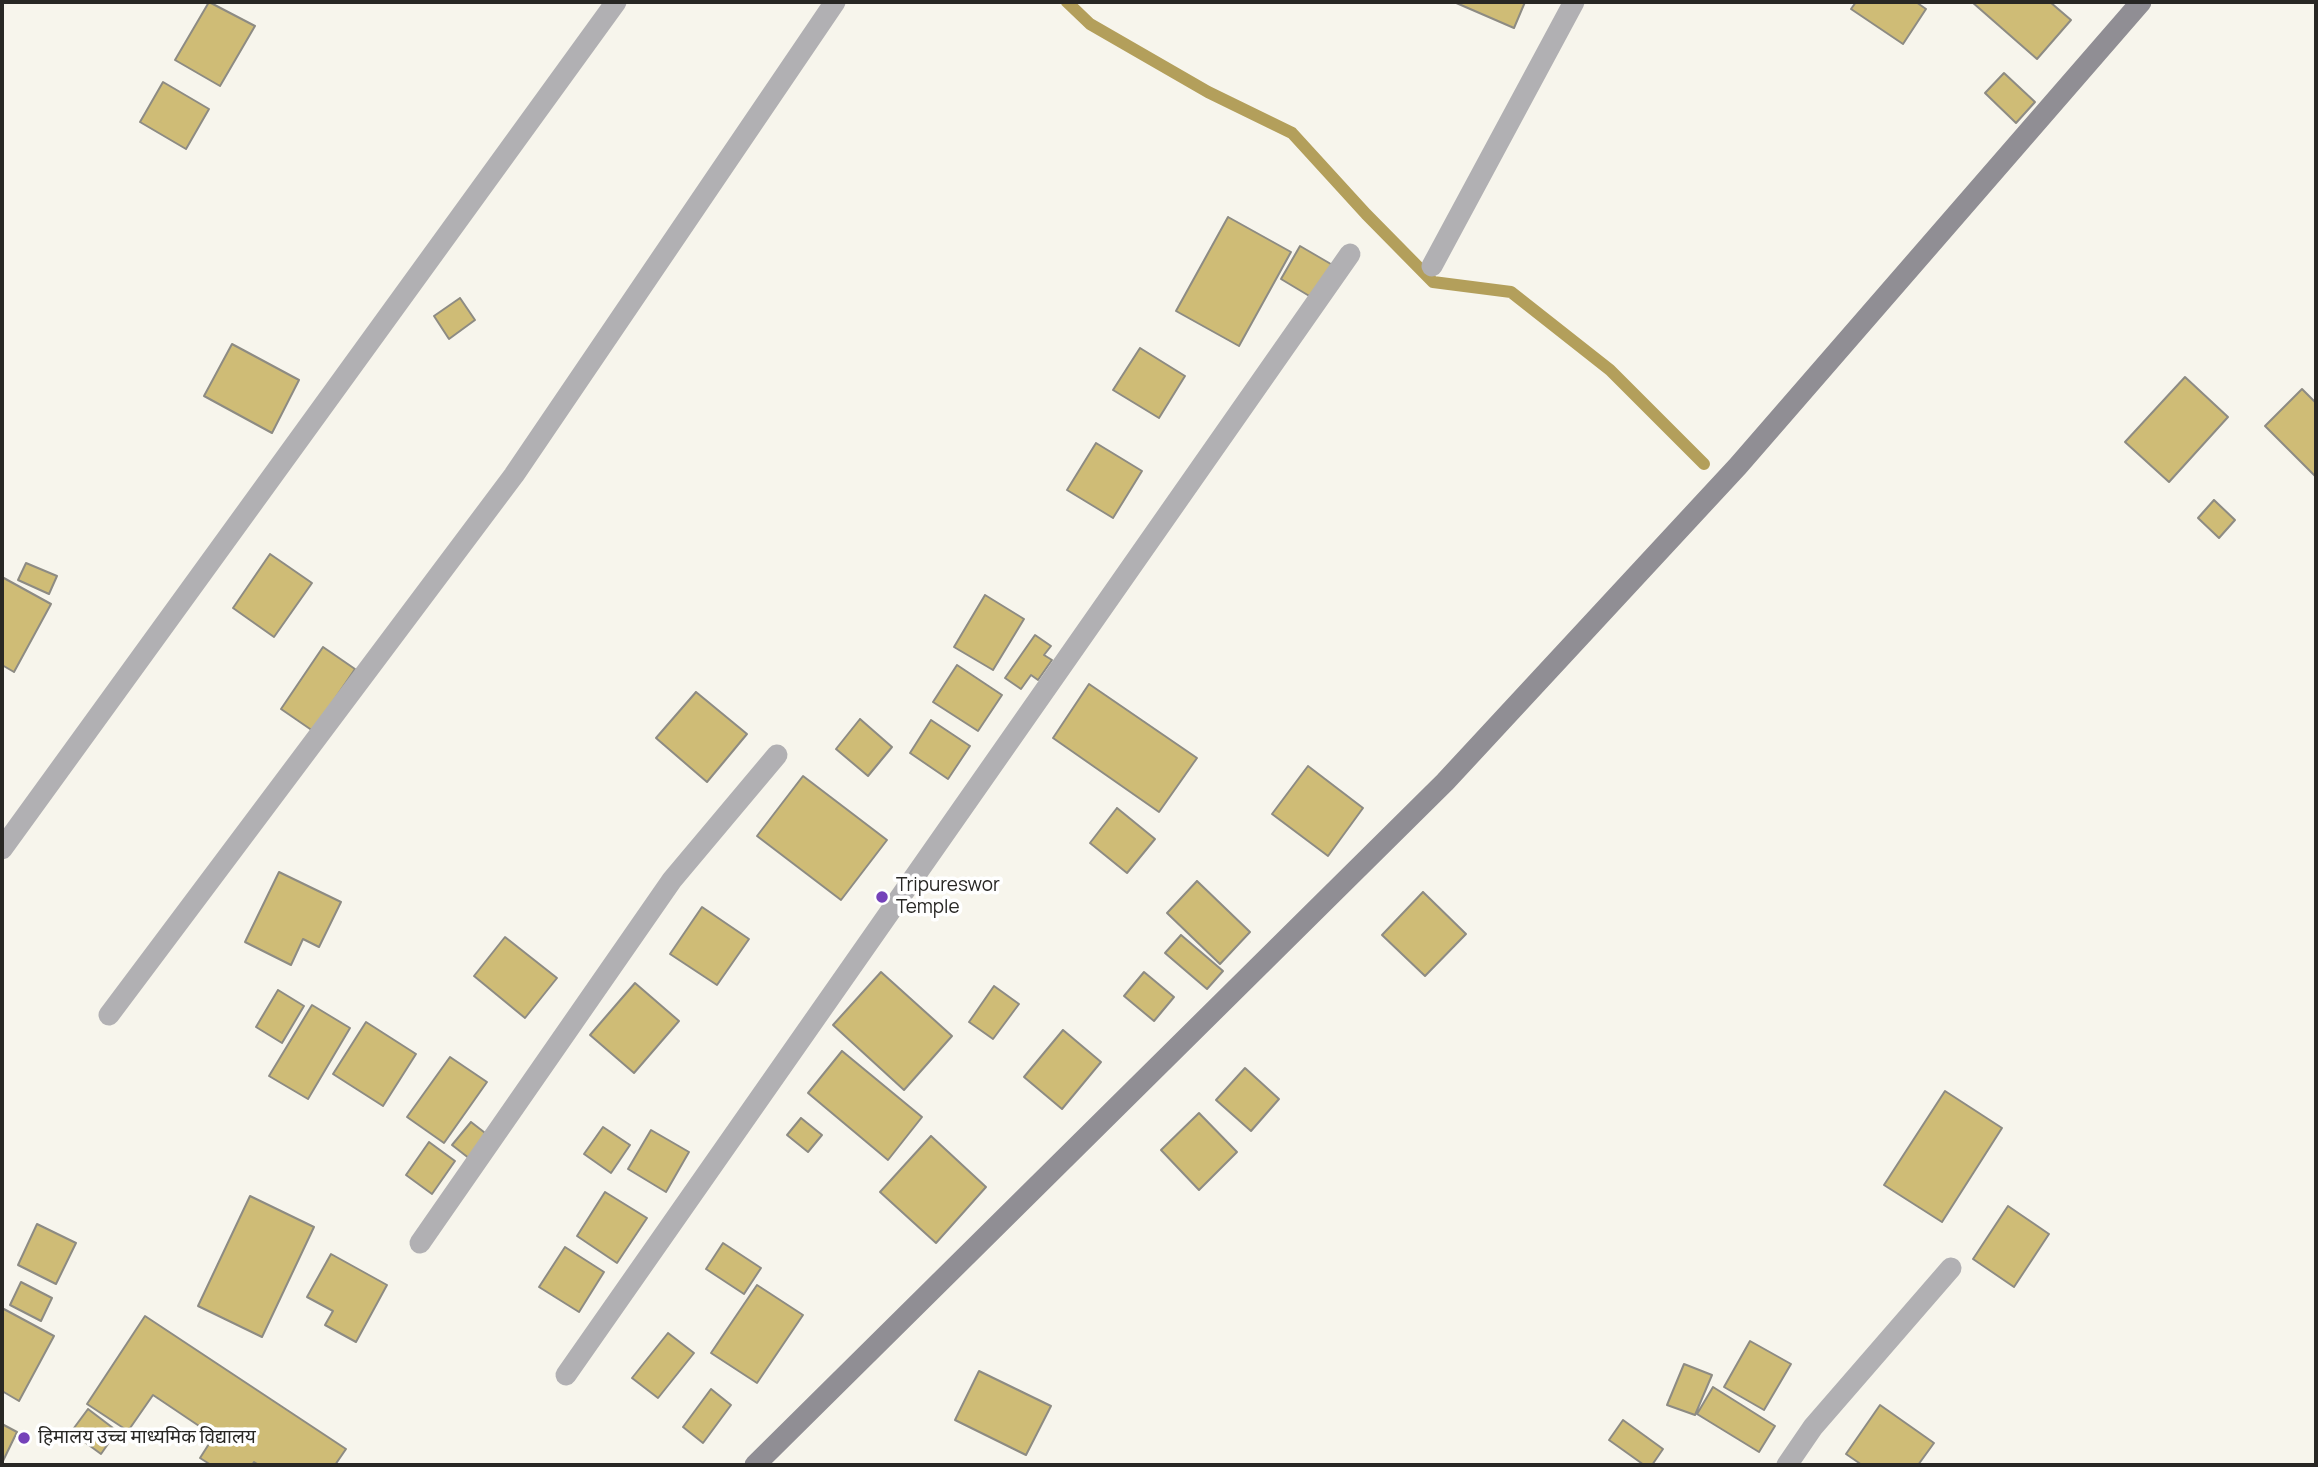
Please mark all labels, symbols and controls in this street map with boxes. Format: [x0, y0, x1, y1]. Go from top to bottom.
place label: Tripureswor Temple [896, 875, 1000, 919]
marker: Tripureswor Temple [874, 889, 890, 905]
place label: हिमालय उच्च माध्यमिक विद्यालय [38, 1427, 256, 1449]
marker: हिमालय उच्च माध्यमिक विद्यालय [16, 1430, 32, 1446]

